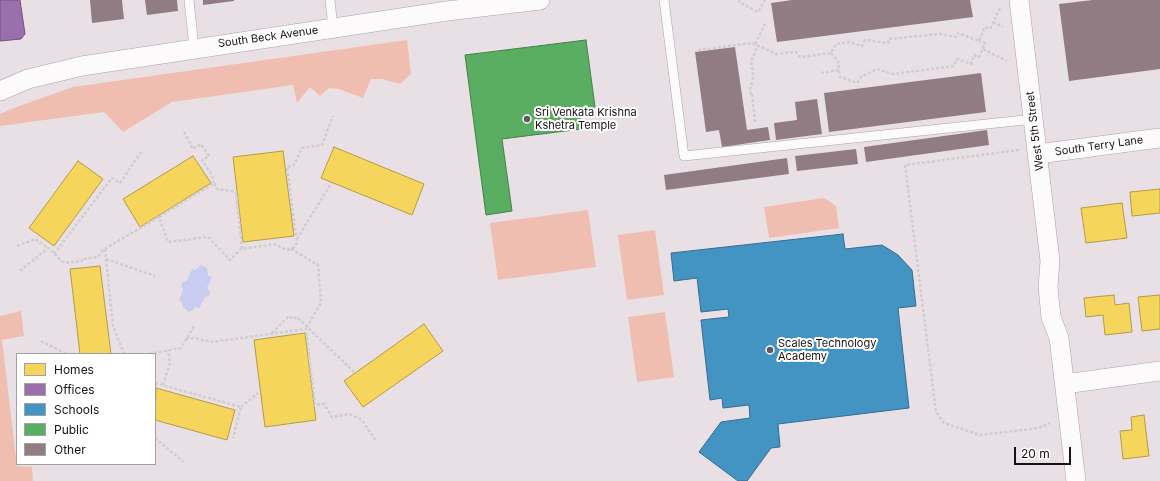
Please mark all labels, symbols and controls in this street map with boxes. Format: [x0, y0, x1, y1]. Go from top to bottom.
street label: South Beck Avenue [217, 23, 319, 51]
street label: West 5th Street [1024, 90, 1046, 172]
place label: Sri Venkata Krishna Kshetra Temple [535, 106, 637, 132]
marker: Sri Venkata Krishna Kshetra Temple [522, 114, 532, 124]
street label: South Terry Lane [1054, 133, 1144, 159]
place label: Scales Technology Academy [778, 337, 876, 363]
marker: Scales Technology Academy [765, 345, 775, 355]
legend [16, 353, 156, 465]
text: Homes [54, 362, 94, 377]
text: Offices [54, 382, 95, 397]
text: Schools [54, 402, 99, 417]
text: Public [54, 422, 89, 437]
scale bar [1016, 439, 1073, 465]
text: Other [54, 442, 86, 457]
text: 20 m [1021, 446, 1050, 461]

